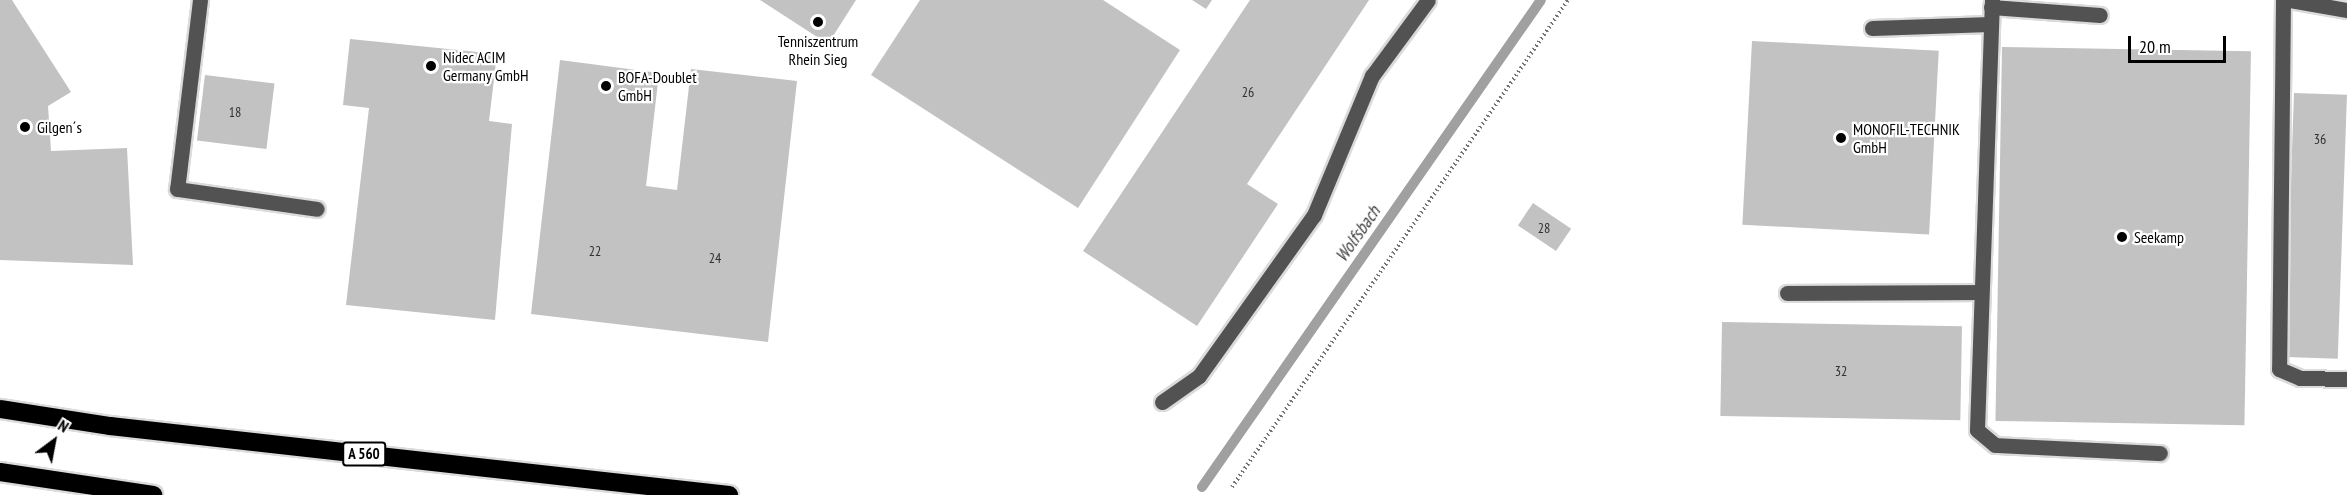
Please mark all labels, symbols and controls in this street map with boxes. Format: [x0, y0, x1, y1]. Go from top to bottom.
marker: Tenniszentrum Rhein Sieg [811, 15, 825, 29]
scale bar [2131, 24, 2228, 62]
place label: Tenniszentrum Rhein Sieg [778, 31, 858, 69]
text: 20 m [2139, 35, 2171, 58]
place label: Nidec ACIM Germany GmbH [443, 47, 529, 85]
marker: Nidec ACIM Germany GmbH [424, 59, 438, 73]
place label: BOFA-Doublet GmbH [618, 67, 697, 105]
marker: BOFA-Doublet GmbH [599, 79, 613, 93]
house number: 26 [1242, 84, 1254, 100]
house number: 18 [229, 104, 241, 120]
place label: Gilgen´s [37, 117, 82, 137]
place label: MONOFIL-TECHNIK GmbH [1853, 119, 1960, 157]
marker: Gilgen´s [18, 120, 32, 134]
marker: MONOFIL-TECHNIK GmbH [1834, 131, 1848, 145]
house number: 36 [2314, 131, 2326, 147]
water label: Wolfsbach [1331, 202, 1385, 266]
house number: 28 [1538, 220, 1550, 236]
place label: Seekamp [2134, 227, 2184, 247]
marker: Seekamp [2115, 230, 2129, 244]
house number: 22 [589, 243, 601, 259]
house number: 24 [709, 250, 721, 266]
house number: 32 [1835, 363, 1847, 379]
north arrow [24, 411, 84, 471]
text: N [55, 415, 72, 437]
road number: A 560 [342, 442, 386, 466]

